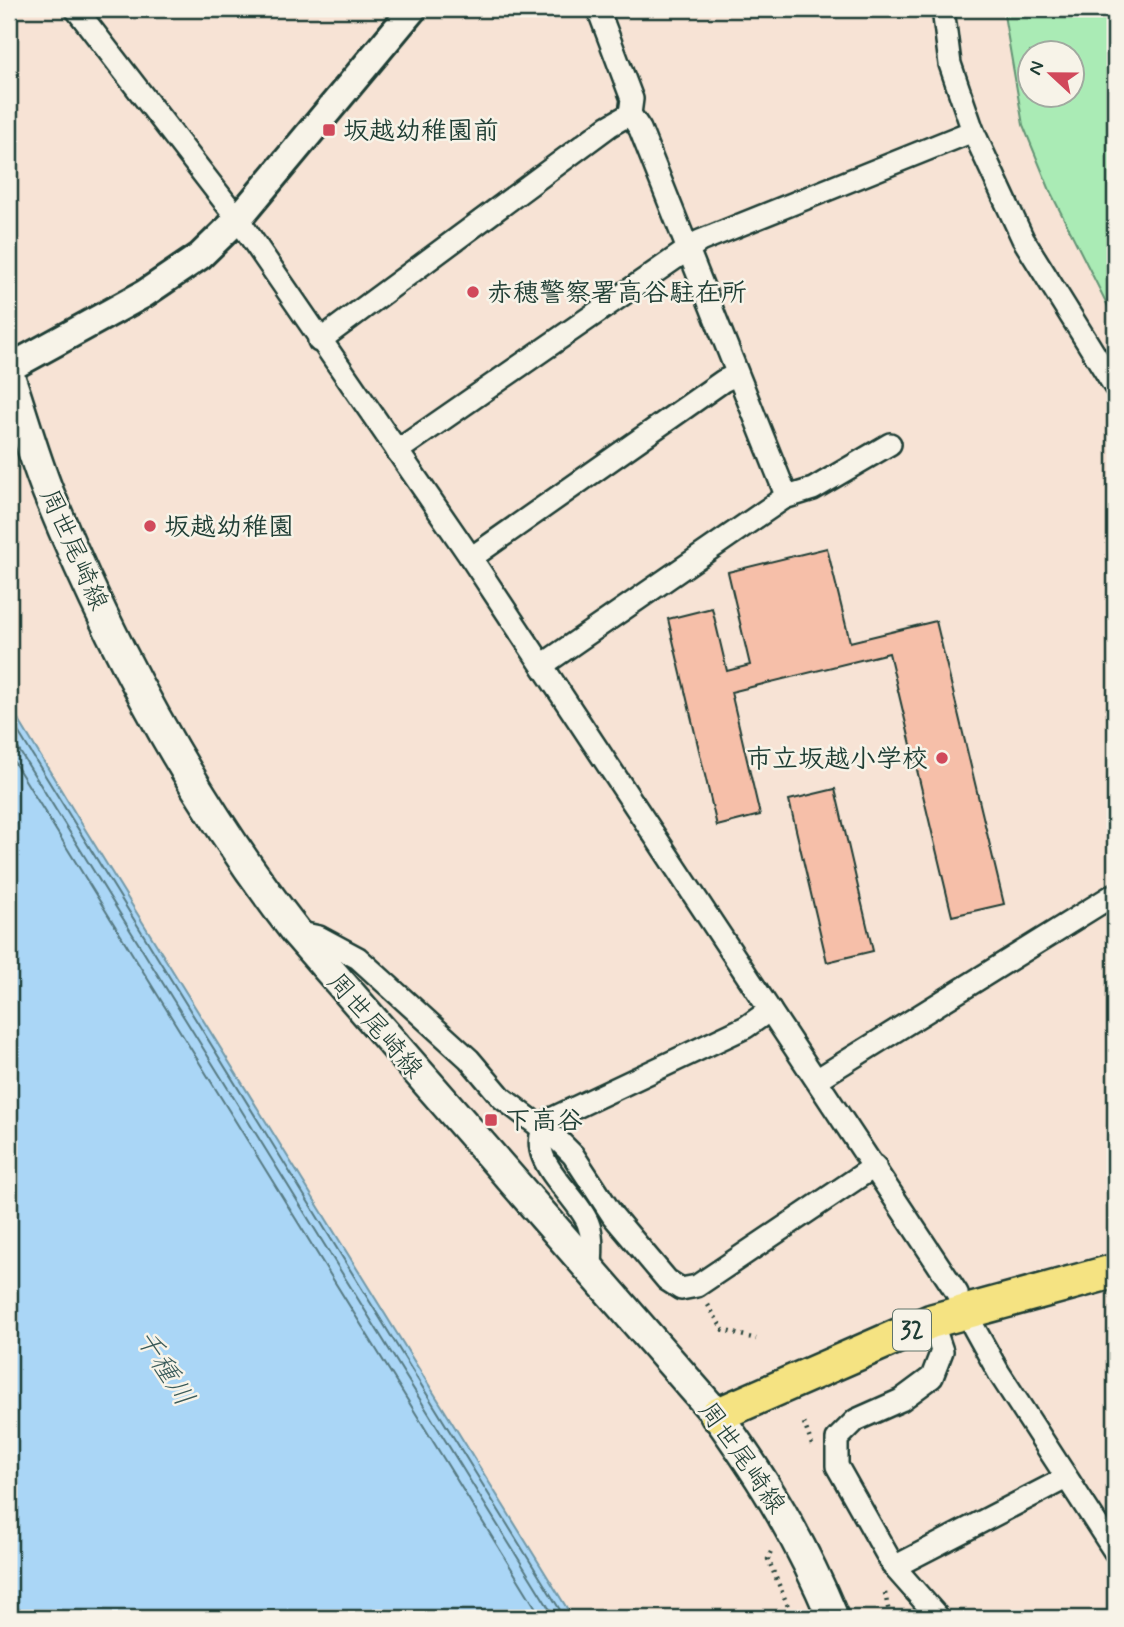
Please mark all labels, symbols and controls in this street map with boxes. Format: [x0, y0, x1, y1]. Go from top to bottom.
north arrow [1016, 38, 1086, 108]
text: N [1023, 58, 1051, 79]
place label: 坂越幼稚園前 [343, 115, 499, 149]
marker: 坂越幼稚園前 [321, 122, 337, 138]
place label: 赤穂警察署高谷駐在所 [487, 277, 747, 311]
marker: 赤穂警察署高谷駐在所 [465, 284, 481, 300]
street label: 周世尾崎線 [31, 484, 115, 616]
place label: 坂越幼稚園 [164, 511, 294, 545]
marker: 坂越幼稚園 [142, 518, 158, 534]
place label: 市立坂越小学校 [746, 743, 928, 777]
marker: 市立坂越小学校 [934, 750, 950, 766]
street label: 周世尾崎線 [319, 966, 430, 1087]
place label: 下高谷 [505, 1105, 583, 1139]
marker: 下高谷 [483, 1112, 499, 1128]
road number: 32 [893, 1310, 931, 1350]
water label: 千種川 [126, 1323, 202, 1414]
street label: 周世尾崎線 [690, 1395, 793, 1521]

